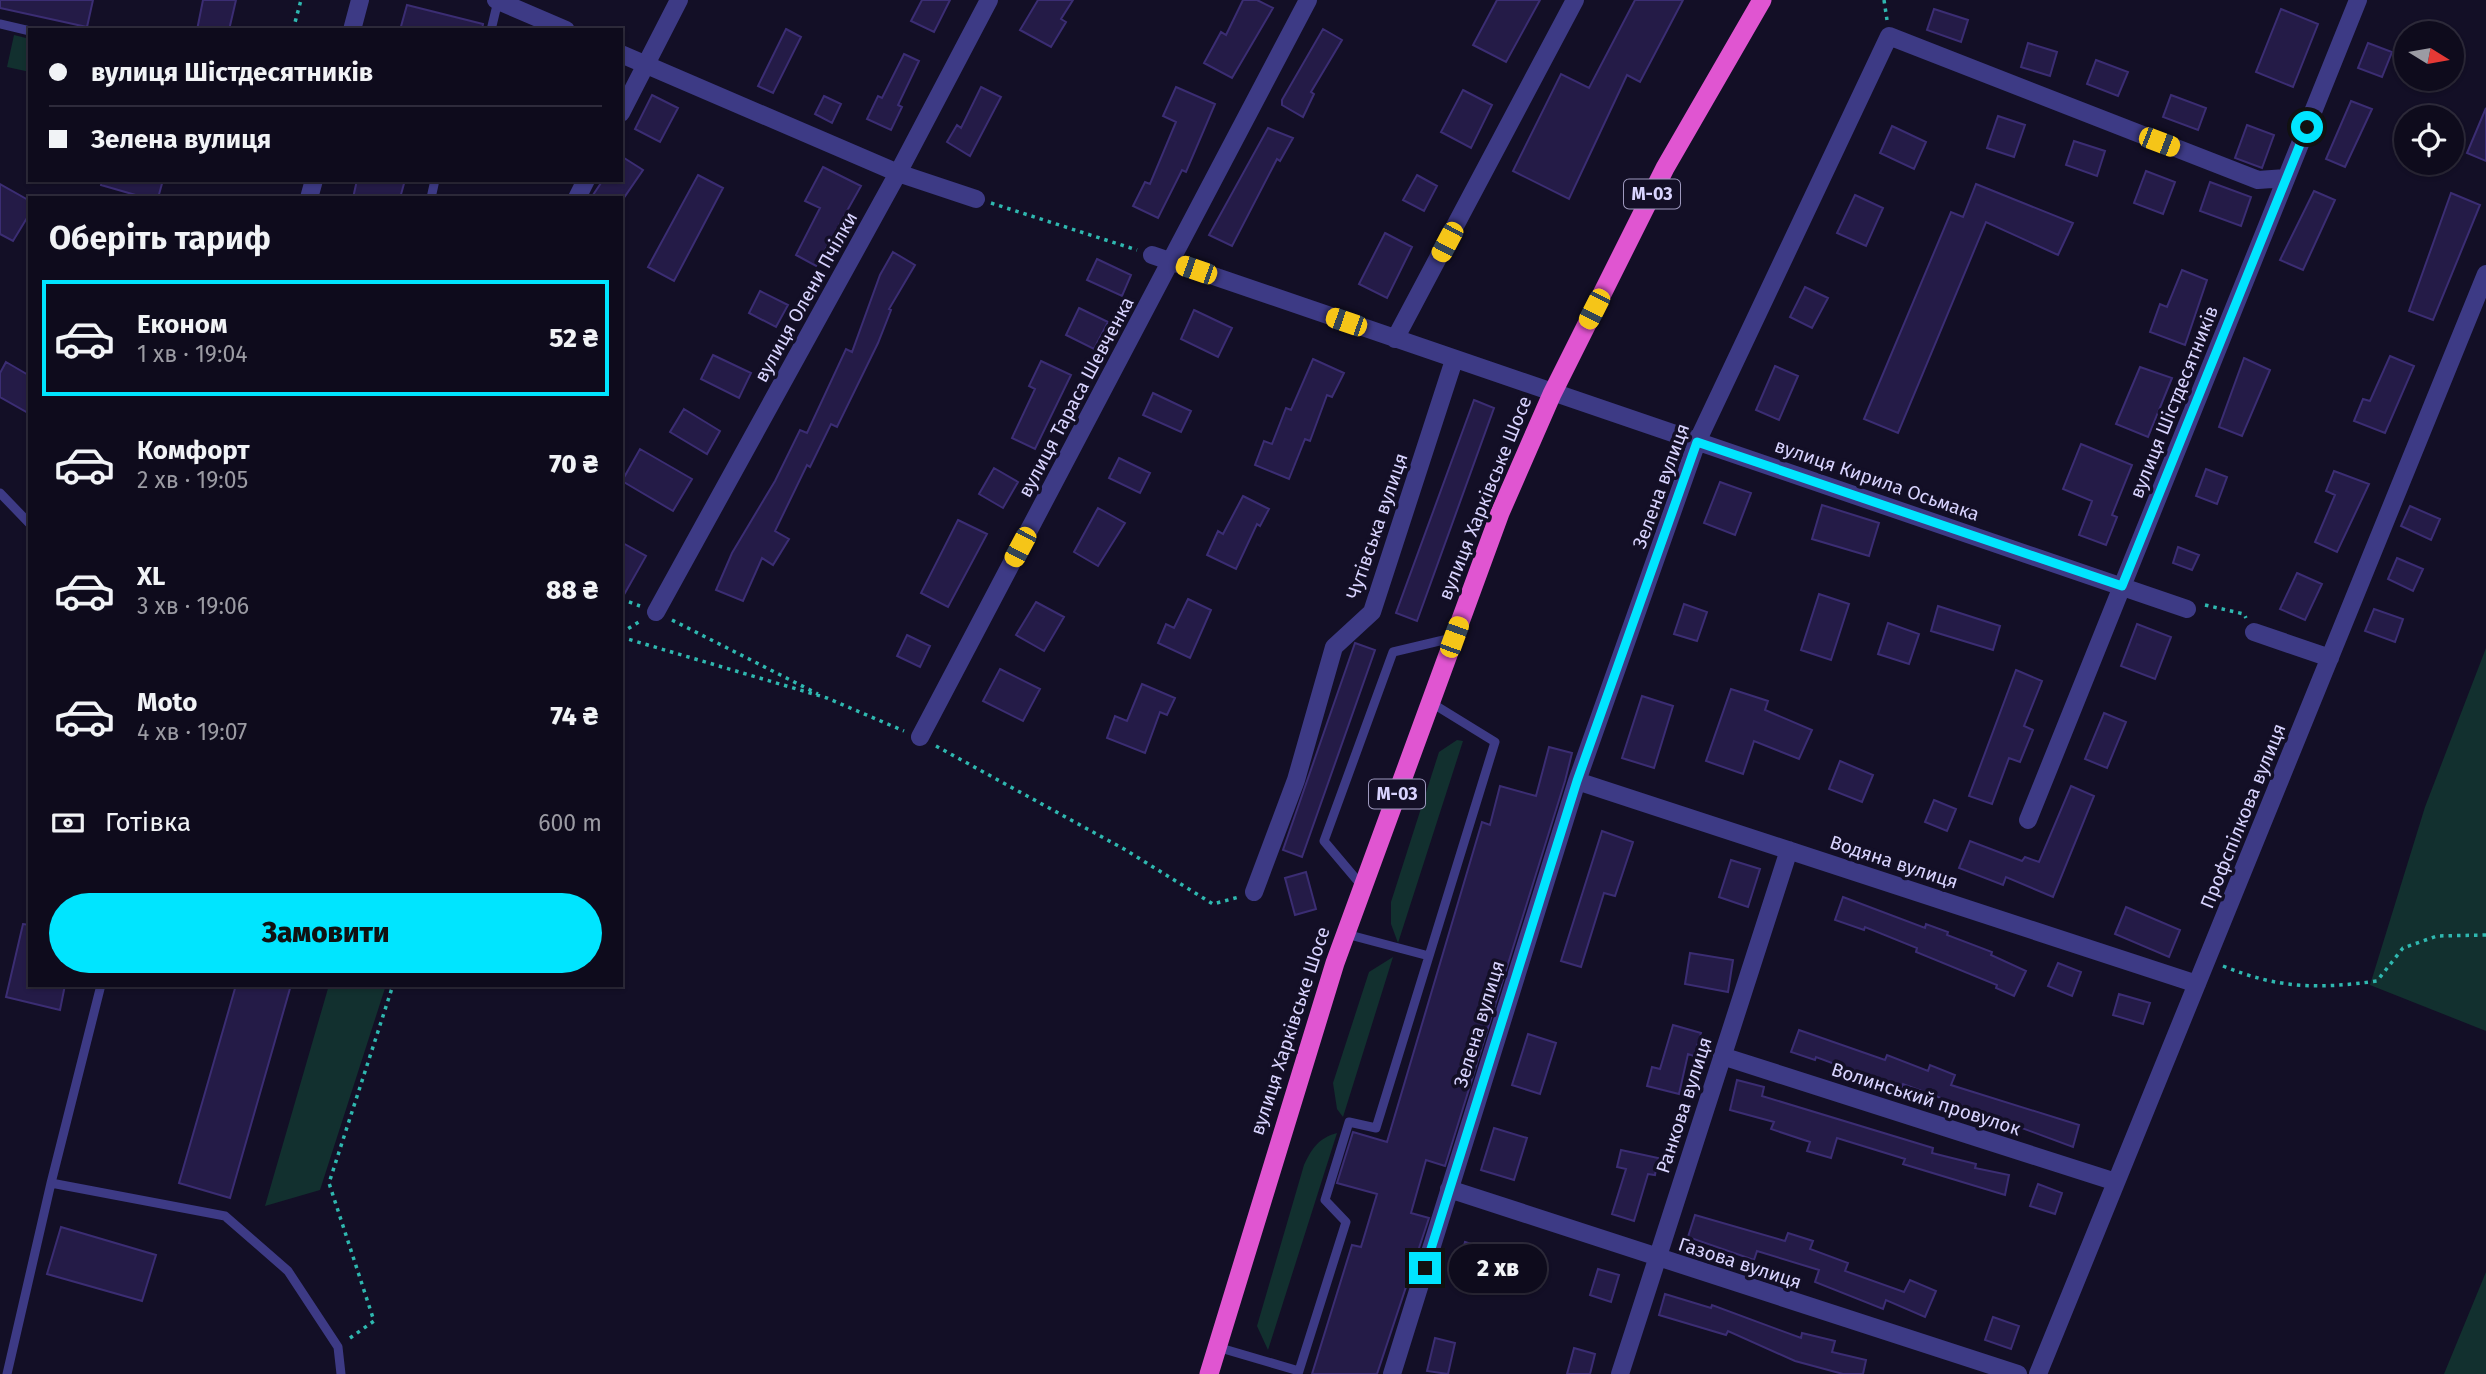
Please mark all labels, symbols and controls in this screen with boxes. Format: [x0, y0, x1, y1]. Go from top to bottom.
north arrow [2394, 21, 2464, 91]
map controls [2394, 21, 2464, 175]
text: вулиця Шістдесятників [91, 57, 373, 88]
button: locate [2394, 105, 2464, 175]
route start [2291, 111, 2323, 143]
text: Зелена вулиця [91, 124, 271, 155]
car [2136, 125, 2183, 159]
road number: М-03 [1624, 180, 1680, 209]
street label: вулиця Олени Пчілки [750, 208, 862, 386]
text: Оберіть тариф [49, 219, 271, 257]
car [1428, 219, 1467, 265]
car [1173, 253, 1220, 287]
car [1576, 286, 1613, 332]
street label: вулиця Тараса Шевченка [1013, 293, 1139, 501]
street label: вулиця Шістдесятників [2125, 302, 2223, 502]
car [1323, 305, 1370, 339]
icon: car [53, 307, 116, 370]
text: Економ [137, 309, 227, 340]
text: 52 ₴ [549, 323, 598, 354]
text: 1 хв · 19:04 [137, 340, 248, 368]
street label: вулиця Харківське Шосе [1434, 393, 1536, 603]
street label: Зелена вулиця [1628, 420, 1694, 552]
icon: car [53, 433, 116, 496]
street label: вулиця Кирила Осьмака [1772, 434, 1982, 526]
text: Комфорт [137, 435, 250, 466]
text: 70 ₴ [549, 449, 598, 480]
street label: Чутівська вулиця [1341, 450, 1413, 602]
text: 2 хв · 19:05 [137, 466, 248, 494]
car [1001, 524, 1040, 570]
icon: car [53, 559, 116, 622]
text: XL [137, 561, 165, 592]
text: 88 ₴ [546, 575, 598, 606]
text: 3 хв · 19:06 [137, 592, 249, 620]
car [1437, 614, 1472, 660]
icon: car [53, 685, 116, 748]
text: Moto [137, 687, 197, 718]
text: 74 ₴ [551, 701, 598, 732]
text: 4 хв · 19:07 [137, 718, 247, 746]
street label: Профспілкова вулиця [2195, 720, 2291, 912]
road number: М-03 [1369, 780, 1425, 808]
icon: cash [49, 804, 87, 842]
text: Готівка [105, 807, 191, 838]
text: 600 m [538, 809, 602, 837]
street label: Водяна вулиця [1827, 830, 1961, 894]
button: Замовити [49, 893, 602, 973]
street label: вулиця Харківське Шосе [1245, 924, 1335, 1138]
street label: Зелена вулиця [1449, 958, 1509, 1090]
street label: Ранкова вулиця [1651, 1034, 1717, 1176]
street label: Волинський провулок [1828, 1058, 2024, 1141]
street label: Газова вулиця [1676, 1232, 1804, 1294]
callout: 2 хв [1450, 1244, 1548, 1292]
route end [1409, 1252, 1441, 1284]
text: 2 хв [1477, 1254, 1519, 1282]

